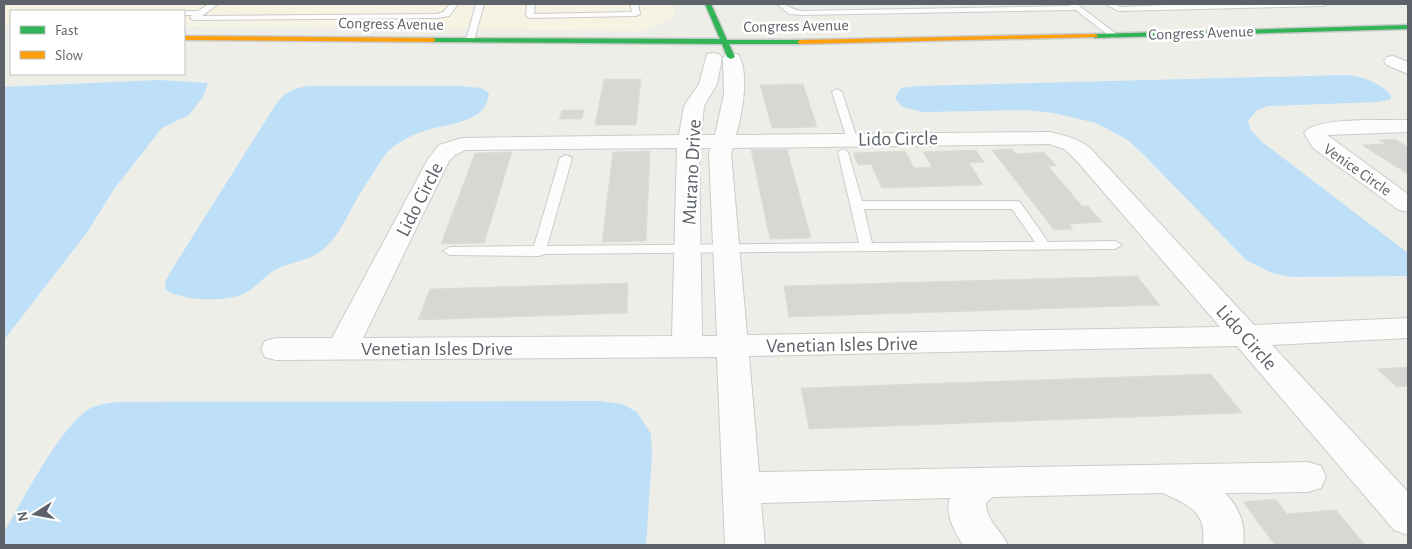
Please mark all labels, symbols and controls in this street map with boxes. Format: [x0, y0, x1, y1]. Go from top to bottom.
legend [10, 10, 185, 75]
street label: Congress Avenue [338, 15, 444, 33]
street label: Congress Avenue [743, 17, 849, 35]
text: Fast [55, 23, 79, 38]
street label: Congress Avenue [1148, 23, 1254, 43]
text: Slow [55, 48, 83, 63]
street label: Murano Drive [679, 119, 705, 225]
street label: Lido Circle [858, 128, 938, 150]
street label: Venice Circle [1321, 141, 1394, 199]
street label: Lido Circle [393, 159, 447, 240]
street label: Lido Circle [1212, 301, 1281, 374]
street label: Venetian Isles Drive [766, 334, 918, 356]
street label: Venetian Isles Drive [361, 339, 513, 359]
north arrow [10, 489, 60, 539]
text: N [15, 510, 31, 522]

